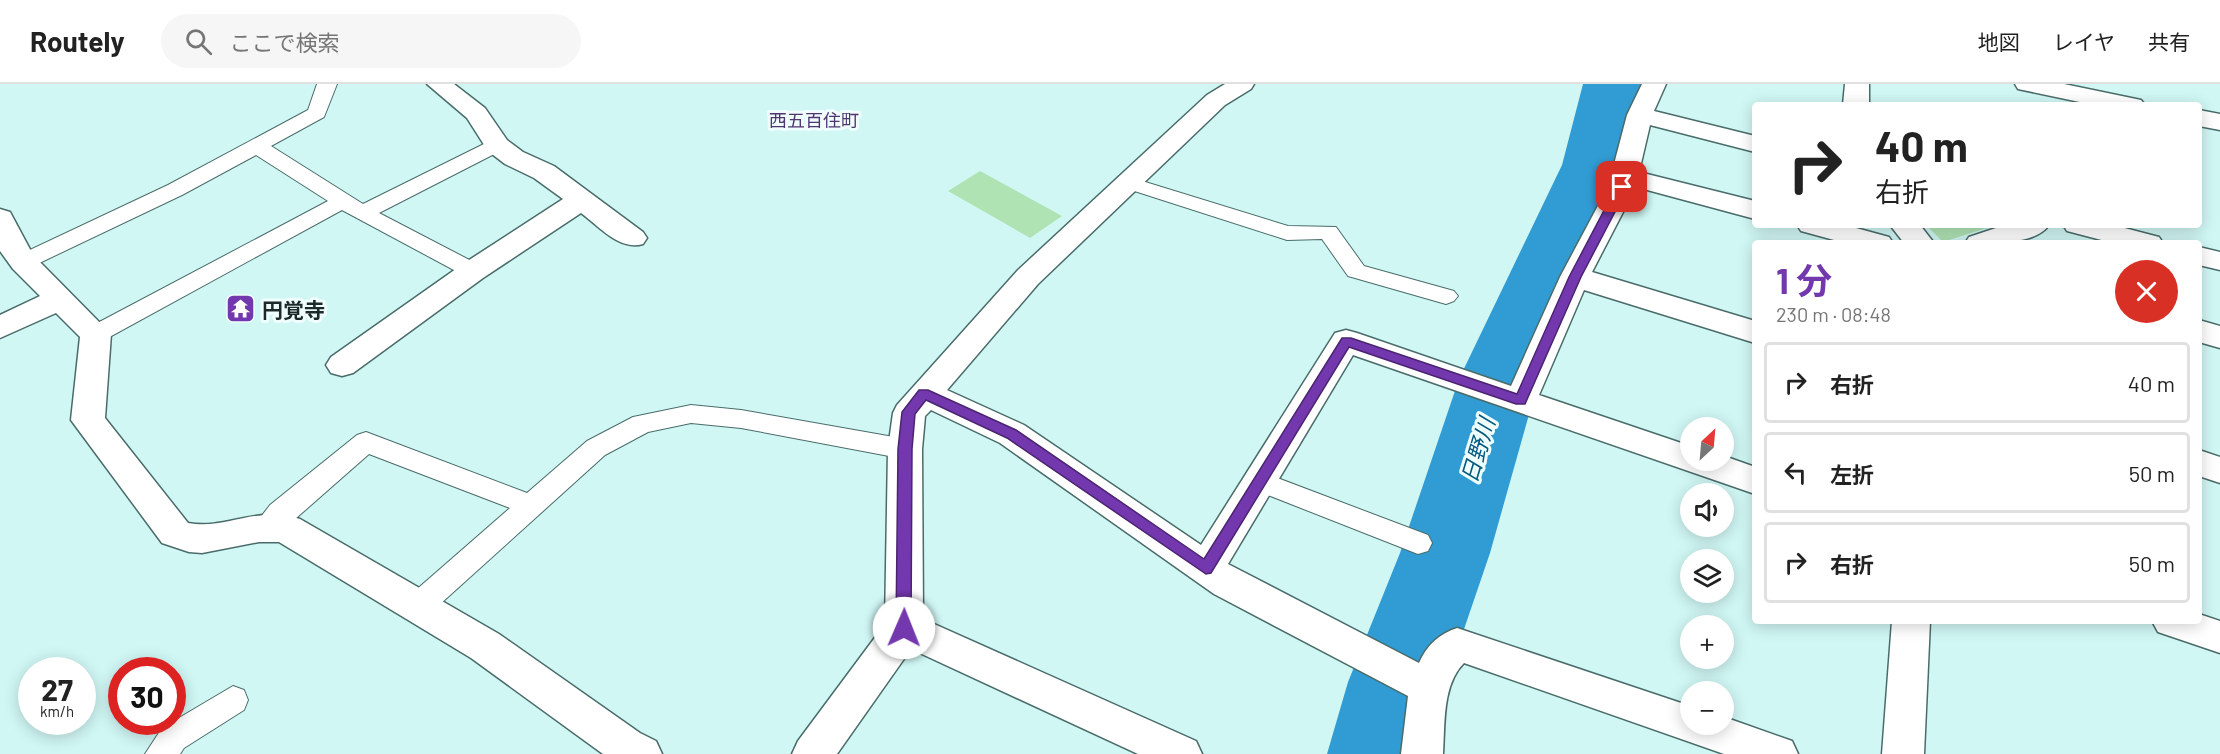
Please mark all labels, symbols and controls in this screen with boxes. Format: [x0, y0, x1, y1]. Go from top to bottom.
search box [161, 14, 581, 68]
text: Routely [30, 24, 125, 58]
icon: search [182, 25, 215, 58]
text: ここで検索 [230, 29, 340, 55]
text: 地図 [1978, 29, 2020, 54]
text: レイヤ [2053, 29, 2115, 54]
text: 共有 [2148, 29, 2190, 54]
district label: 西五百住町 [769, 109, 859, 131]
text: 40 m [1875, 120, 1968, 170]
icon: right [1776, 126, 1854, 204]
pin [1596, 161, 1647, 212]
icon: arrive [1605, 170, 1638, 203]
text: 右折 [1875, 175, 1929, 207]
text: 1 分 [1776, 258, 1832, 301]
button: close [2115, 260, 2178, 323]
temple icon: 円覚寺 [225, 293, 257, 325]
place label: 円覚寺 [262, 297, 325, 322]
text: 230 m · 08:48 [1776, 302, 1891, 326]
icon: right [1779, 366, 1812, 399]
text: 40 m [2128, 370, 2175, 396]
text: 右折 [1830, 371, 1874, 397]
water label: 日野川 [1455, 413, 1500, 485]
north arrow [1680, 417, 1734, 471]
map controls [1680, 417, 1734, 735]
icon: left [1779, 456, 1812, 489]
text: 50 m [2129, 460, 2175, 486]
text: 左折 [1830, 461, 1874, 487]
button: sound [1680, 483, 1734, 537]
icon: right [1779, 546, 1812, 579]
button: layers [1680, 549, 1734, 603]
text: 50 m [2129, 550, 2175, 576]
text: 右折 [1830, 551, 1874, 577]
position arrow [872, 596, 936, 660]
button: + [1680, 615, 1734, 669]
speed limit sign: 30 [108, 657, 186, 735]
text: 27 [41, 671, 73, 707]
button: − [1680, 681, 1734, 735]
text: km/h [40, 702, 74, 720]

